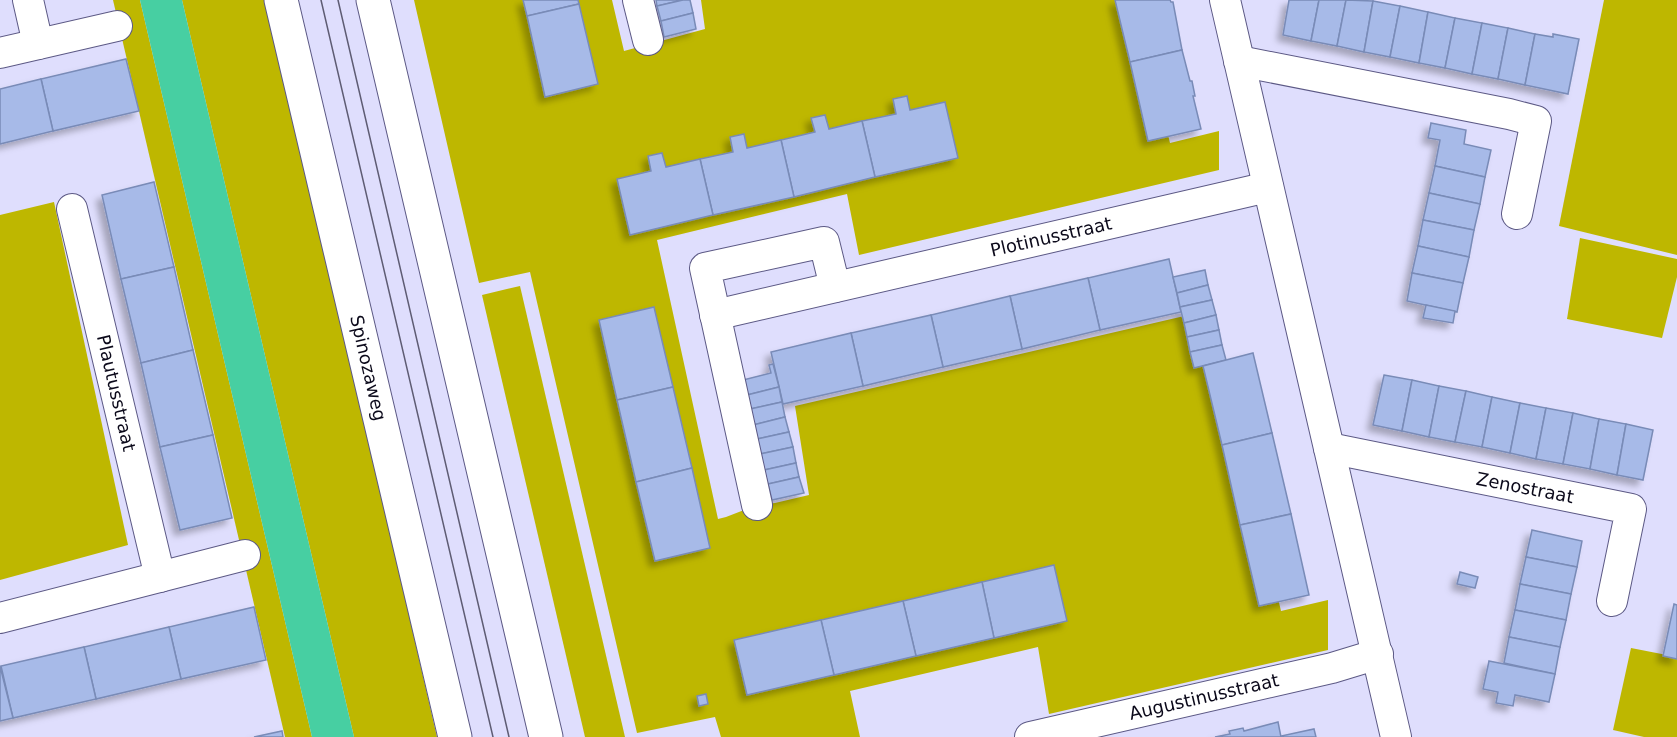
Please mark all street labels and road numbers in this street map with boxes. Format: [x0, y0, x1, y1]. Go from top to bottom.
street label: Plotinusstraat [988, 212, 1114, 261]
street label: Spinozaweg [346, 313, 391, 423]
street label: Plautusstraat [93, 333, 140, 453]
street label: Zenostraat [1475, 468, 1576, 507]
street label: Augustinusstraat [1127, 669, 1281, 724]

